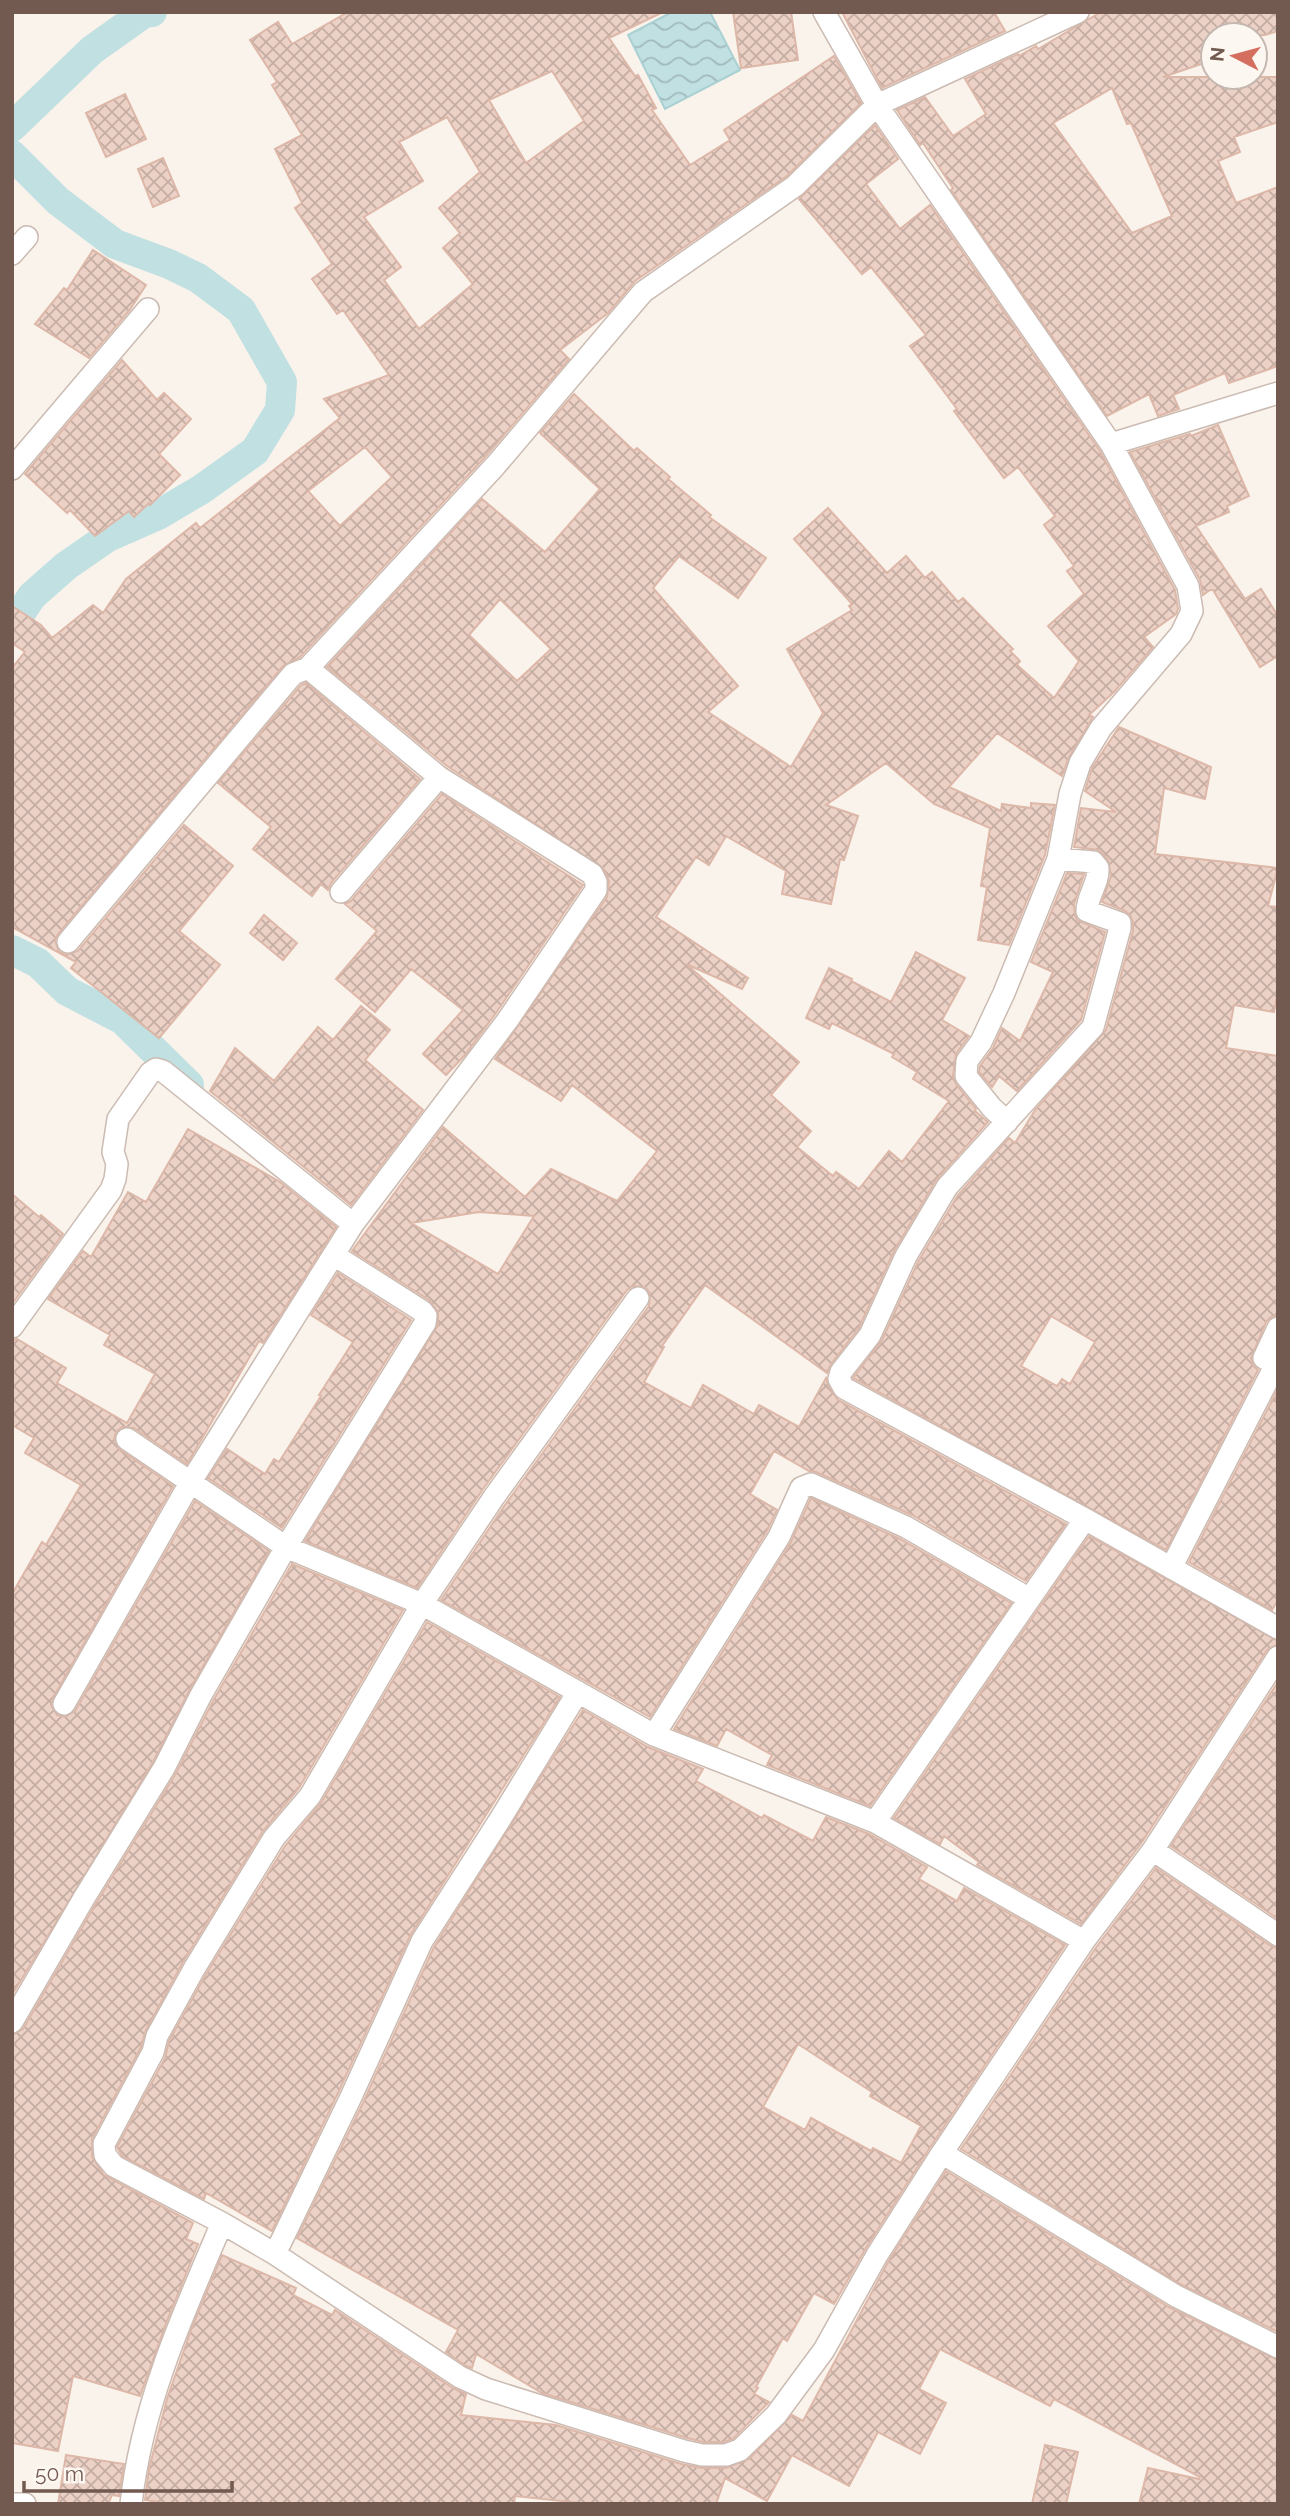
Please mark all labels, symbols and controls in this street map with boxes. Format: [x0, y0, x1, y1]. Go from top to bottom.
north arrow [1199, 21, 1269, 91]
text: N [1205, 46, 1229, 63]
scale bar [24, 2450, 233, 2494]
text: 50 m [35, 2461, 84, 2486]

